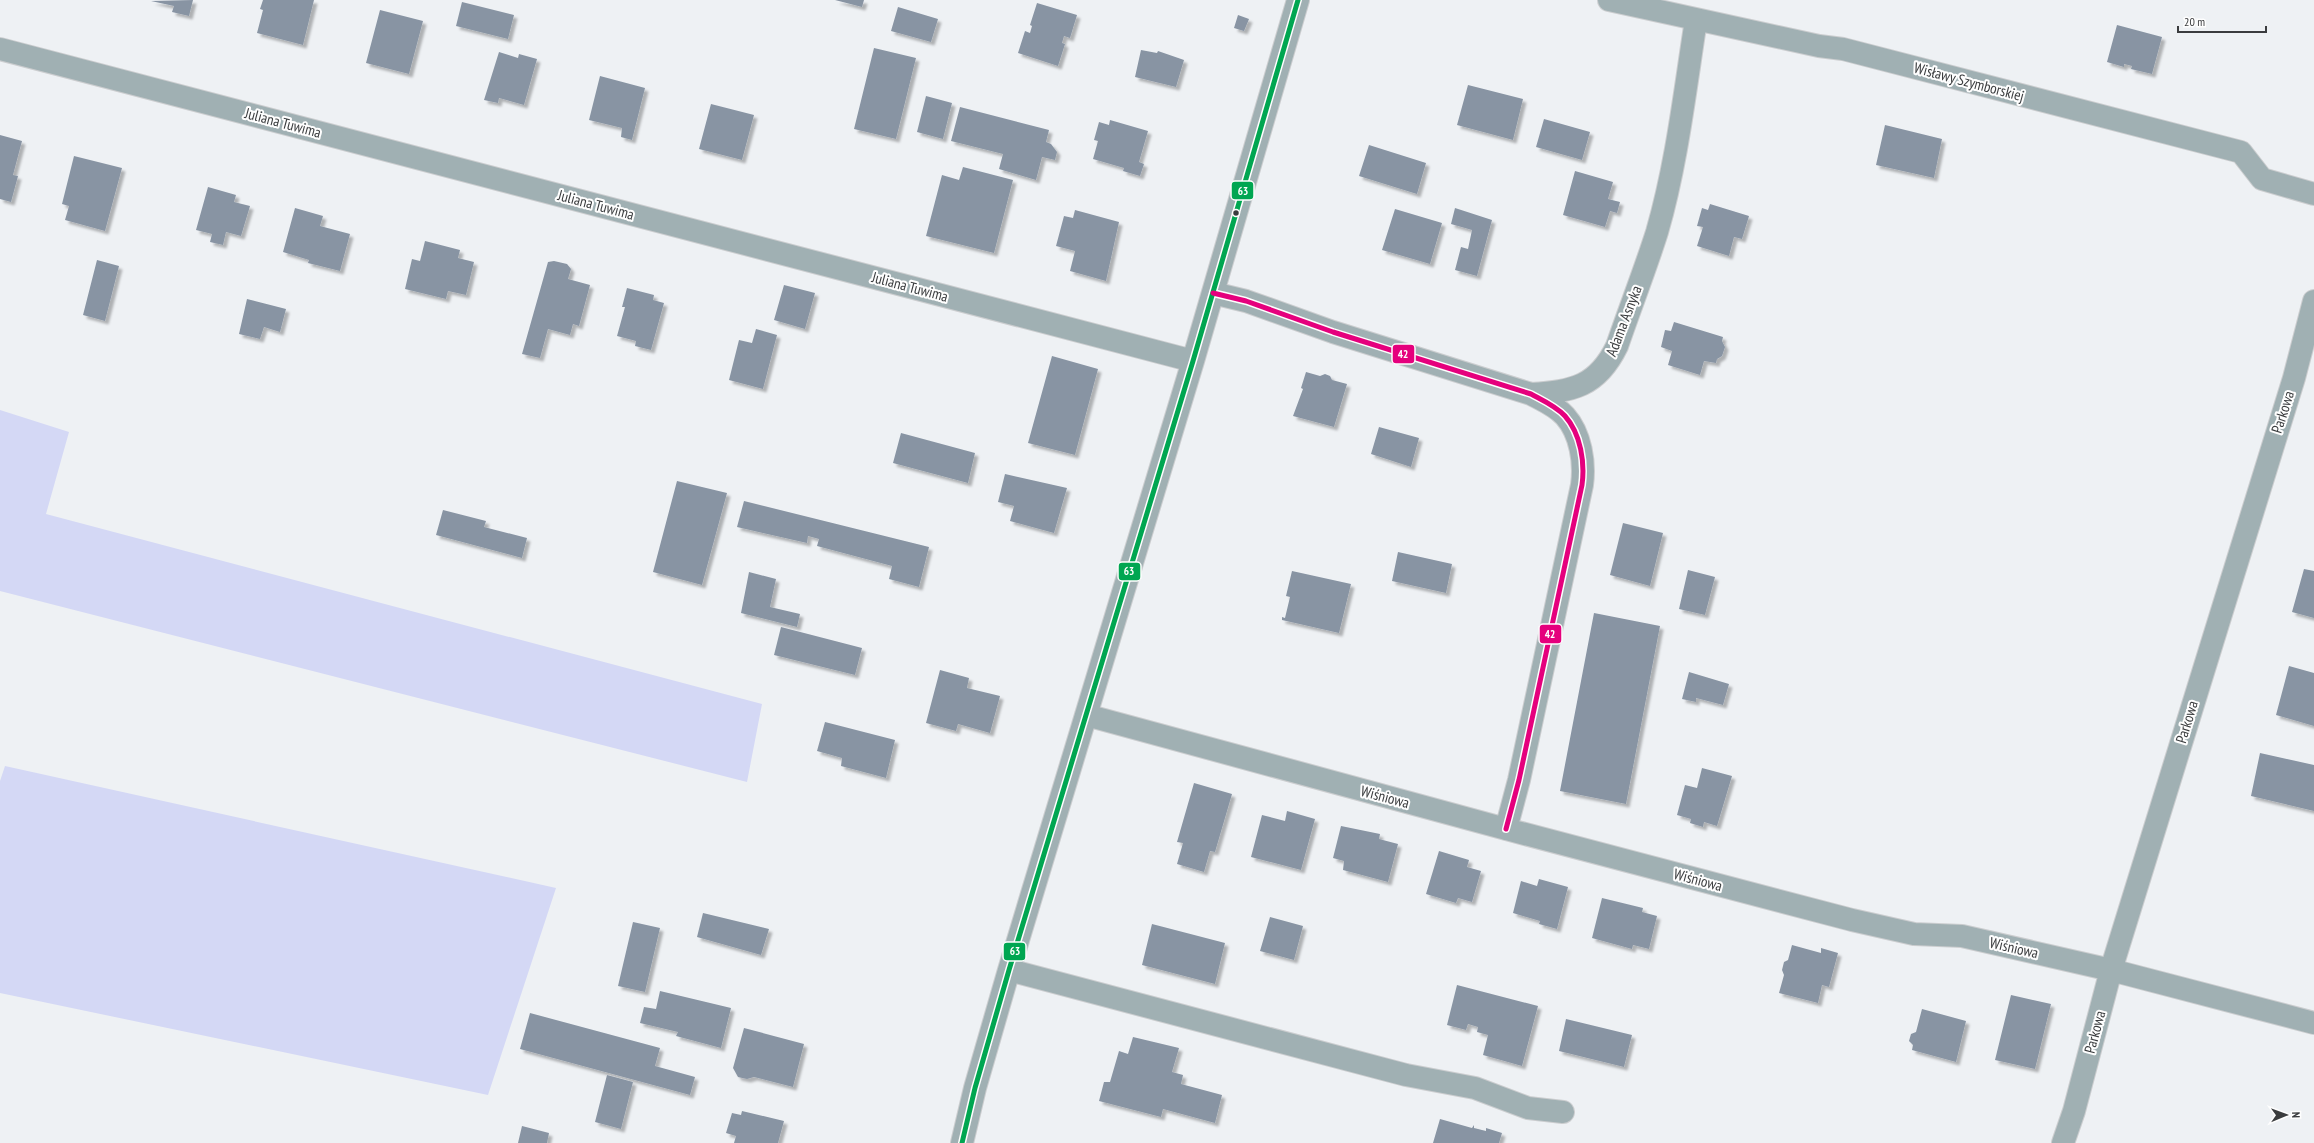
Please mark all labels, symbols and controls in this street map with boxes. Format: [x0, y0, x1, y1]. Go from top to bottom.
scale bar [2178, 8, 2266, 34]
text: 20 m [2184, 14, 2205, 29]
street label: Wisławy Szymborskiej [1912, 58, 2026, 105]
street label: Juliana Tuwima [242, 103, 323, 142]
line badge: 63 [1231, 181, 1254, 200]
text: 63 [1238, 184, 1248, 198]
street label: Juliana Tuwima [555, 185, 636, 224]
unlabelled marker [1231, 208, 1241, 218]
street label: Juliana Tuwima [869, 267, 950, 306]
street label: Adama Asnyka [1601, 283, 1646, 359]
line badge: 42 [1392, 344, 1415, 364]
text: 42 [1398, 347, 1408, 361]
street label: Parkowa [2267, 388, 2298, 435]
line badge: 63 [1118, 562, 1141, 581]
text: 63 [1124, 564, 1134, 578]
line badge: 42 [1539, 624, 1562, 644]
text: 42 [1545, 627, 1555, 641]
street label: Parkowa [2171, 698, 2202, 745]
street label: Wiśniowa [1359, 781, 1411, 812]
street label: Wiśniowa [1672, 864, 1724, 895]
street label: Wiśniowa [1988, 933, 2040, 962]
line badge: 63 [1003, 942, 1026, 961]
text: 63 [1010, 944, 1020, 958]
street label: Parkowa [2080, 1008, 2109, 1055]
north arrow [2266, 1095, 2306, 1135]
text: N [2289, 1112, 2303, 1118]

